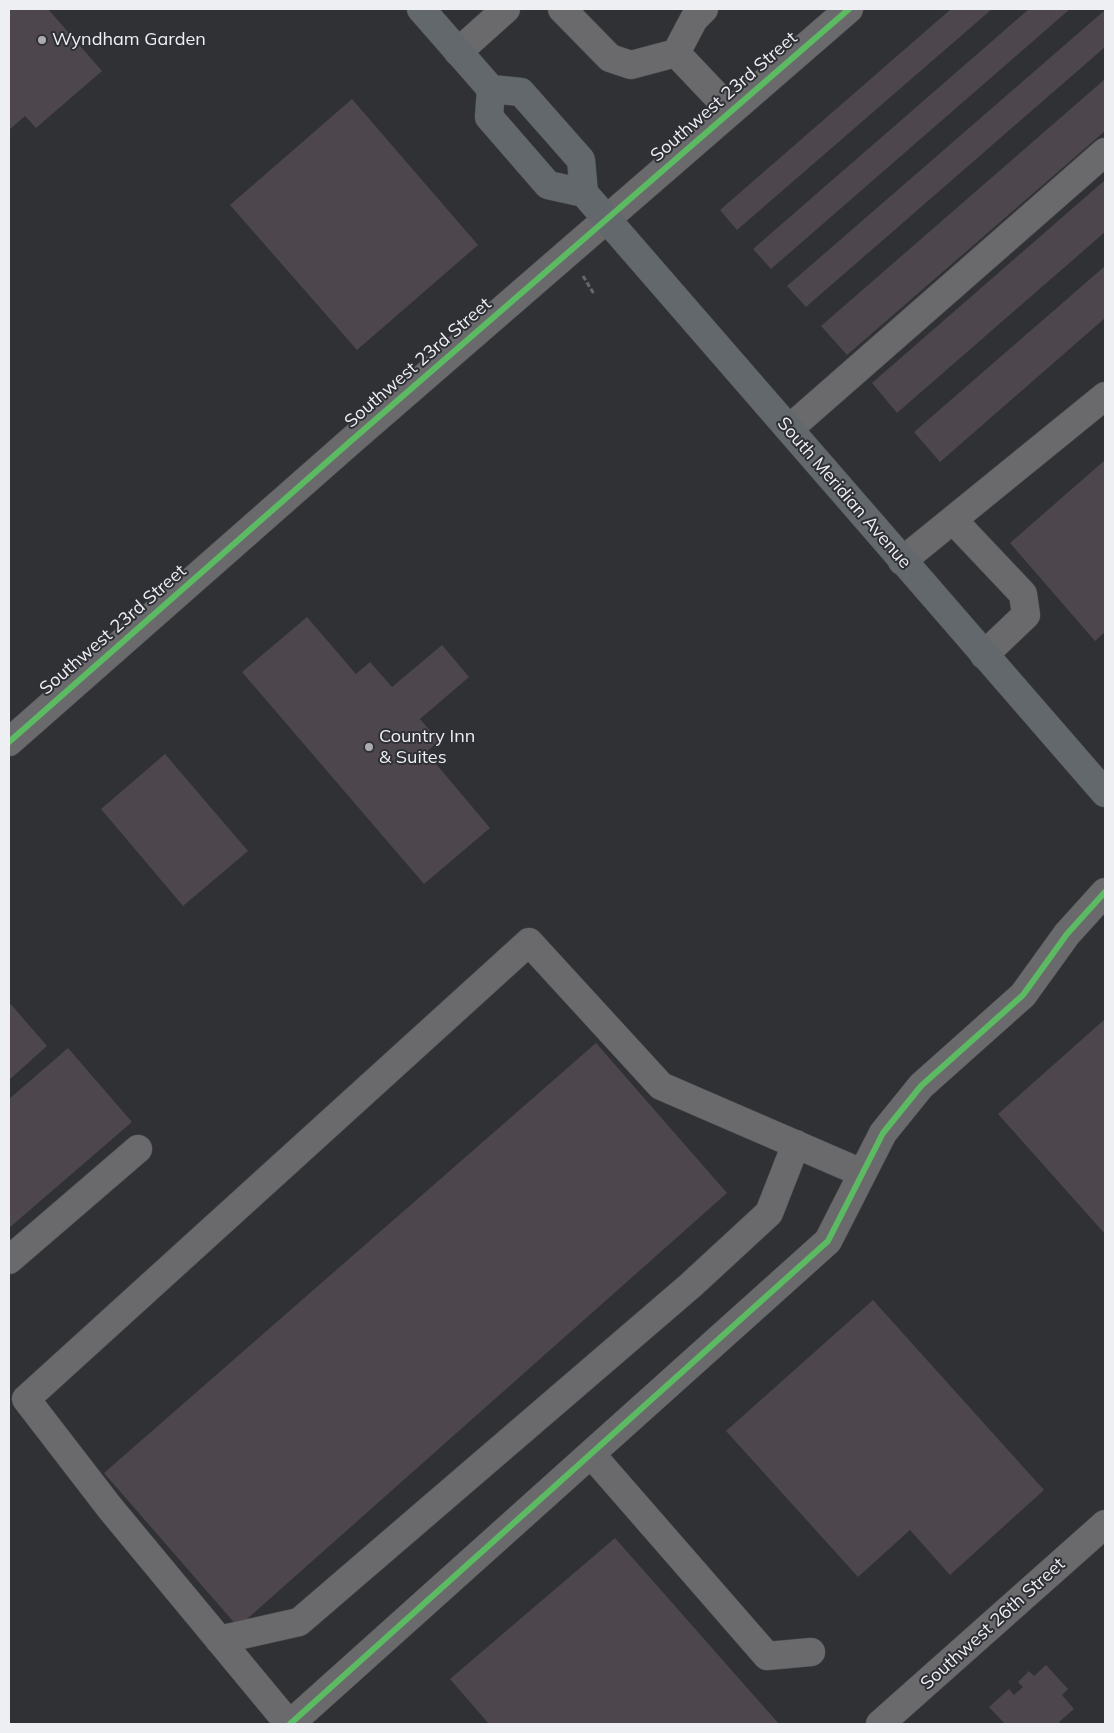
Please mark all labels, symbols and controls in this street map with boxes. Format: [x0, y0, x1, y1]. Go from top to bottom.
street label: Southwest 23rd Street [646, 27, 802, 167]
place label: Wyndham Garden [52, 29, 206, 51]
marker: Wyndham Garden [36, 34, 48, 46]
street label: Southwest 23rd Street [340, 293, 496, 433]
street label: South Meridian Avenue [772, 413, 916, 573]
street label: Southwest 23rd Street [35, 560, 191, 700]
place label: Country Inn & Suites [379, 726, 475, 769]
marker: Country Inn & Suites [363, 741, 375, 753]
street label: Southwest 26th Street [916, 1554, 1070, 1694]

